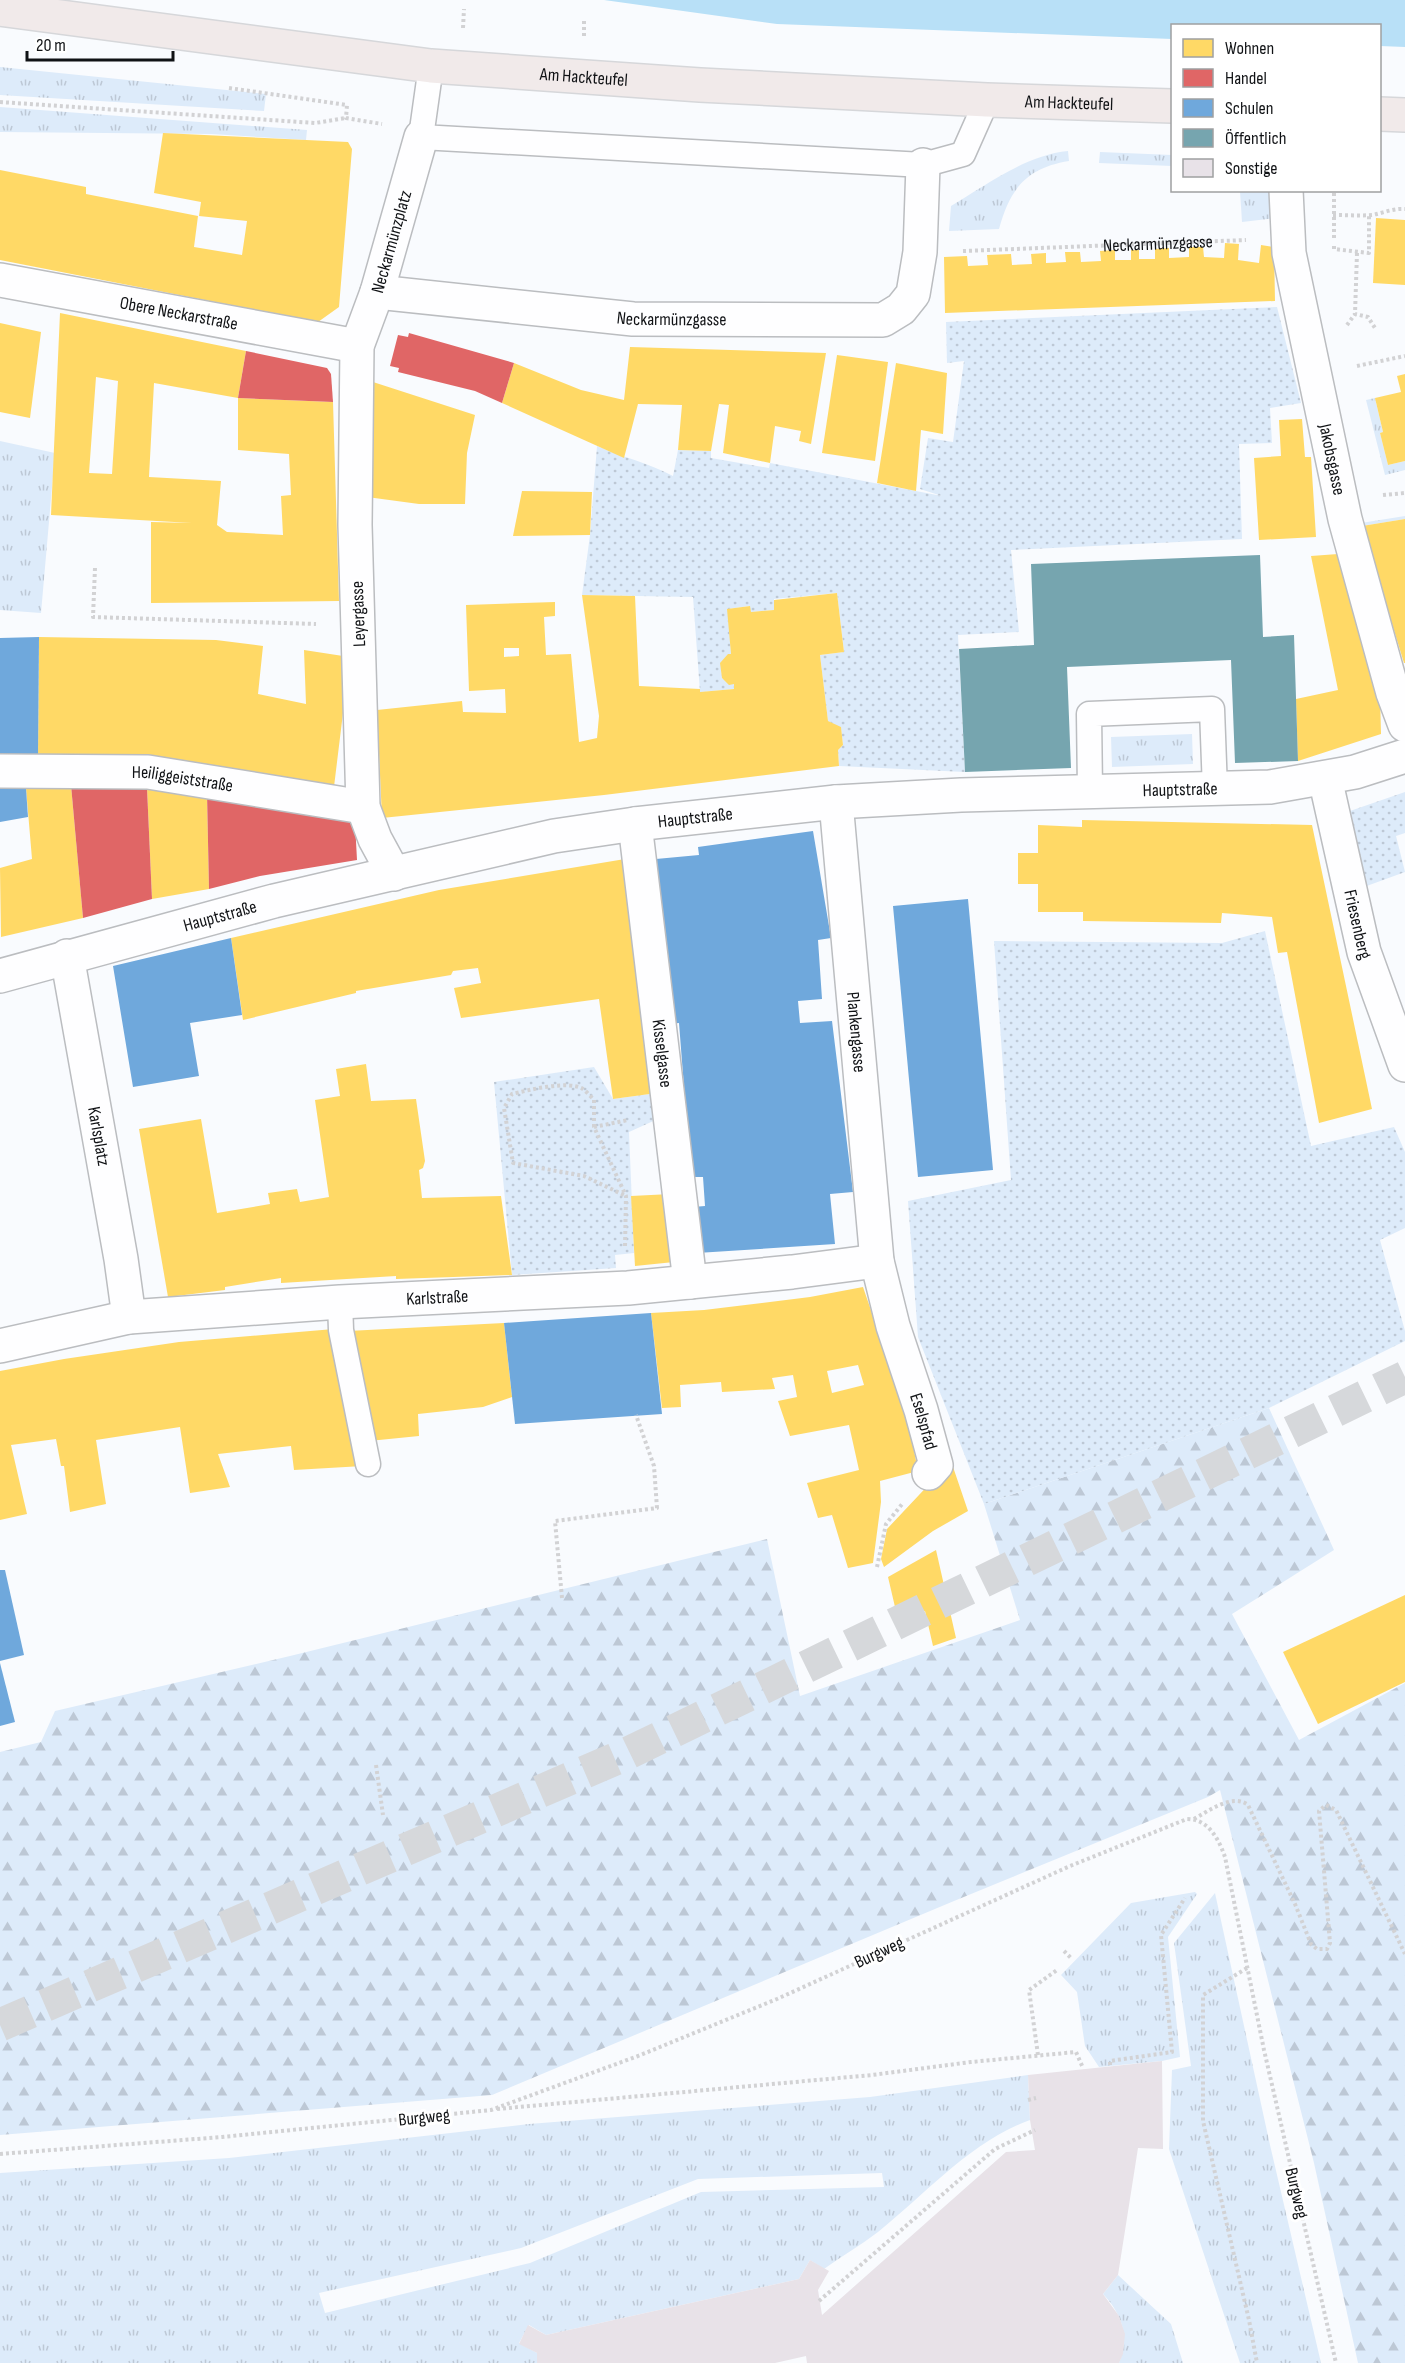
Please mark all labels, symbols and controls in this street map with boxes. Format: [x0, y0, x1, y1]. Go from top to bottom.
scale bar [27, 24, 172, 62]
legend [1171, 24, 1381, 192]
text: 20 m [36, 35, 66, 56]
text: Wohnen [1225, 38, 1274, 59]
street label: Am Hackteufel [538, 64, 629, 91]
text: Handel [1225, 68, 1267, 89]
street label: Am Hackteufel [1024, 91, 1114, 115]
text: Schulen [1225, 98, 1273, 119]
text: Öffentlich [1225, 128, 1286, 149]
text: Sonstige [1225, 158, 1278, 179]
street label: Neckarmünzplatz [367, 188, 416, 296]
street label: Neckarmünzgasse [1103, 231, 1213, 257]
street label: Obere Neckarstraße [118, 292, 240, 335]
street label: Neckarmünzgasse [616, 307, 727, 330]
street label: Jakobsgasse [1314, 421, 1350, 497]
street label: Leyergasse [347, 581, 370, 647]
street label: Heiliggeiststraße [132, 762, 235, 797]
street label: Hauptstraße [1142, 778, 1218, 801]
street label: Hauptstraße [657, 803, 734, 832]
street label: Friesenberg [1339, 888, 1376, 962]
street label: Hauptstraße [181, 896, 259, 936]
street label: Plankengasse [842, 991, 870, 1073]
street label: Kisselgasse [648, 1018, 677, 1089]
street label: Karlsplatz [83, 1105, 114, 1168]
street label: Karlstraße [406, 1286, 469, 1310]
street label: Eselspfad [905, 1390, 941, 1452]
street label: Burgweg [851, 1932, 907, 1973]
street label: Burgweg [397, 2104, 451, 2131]
street label: Burgweg [1280, 2166, 1313, 2221]

